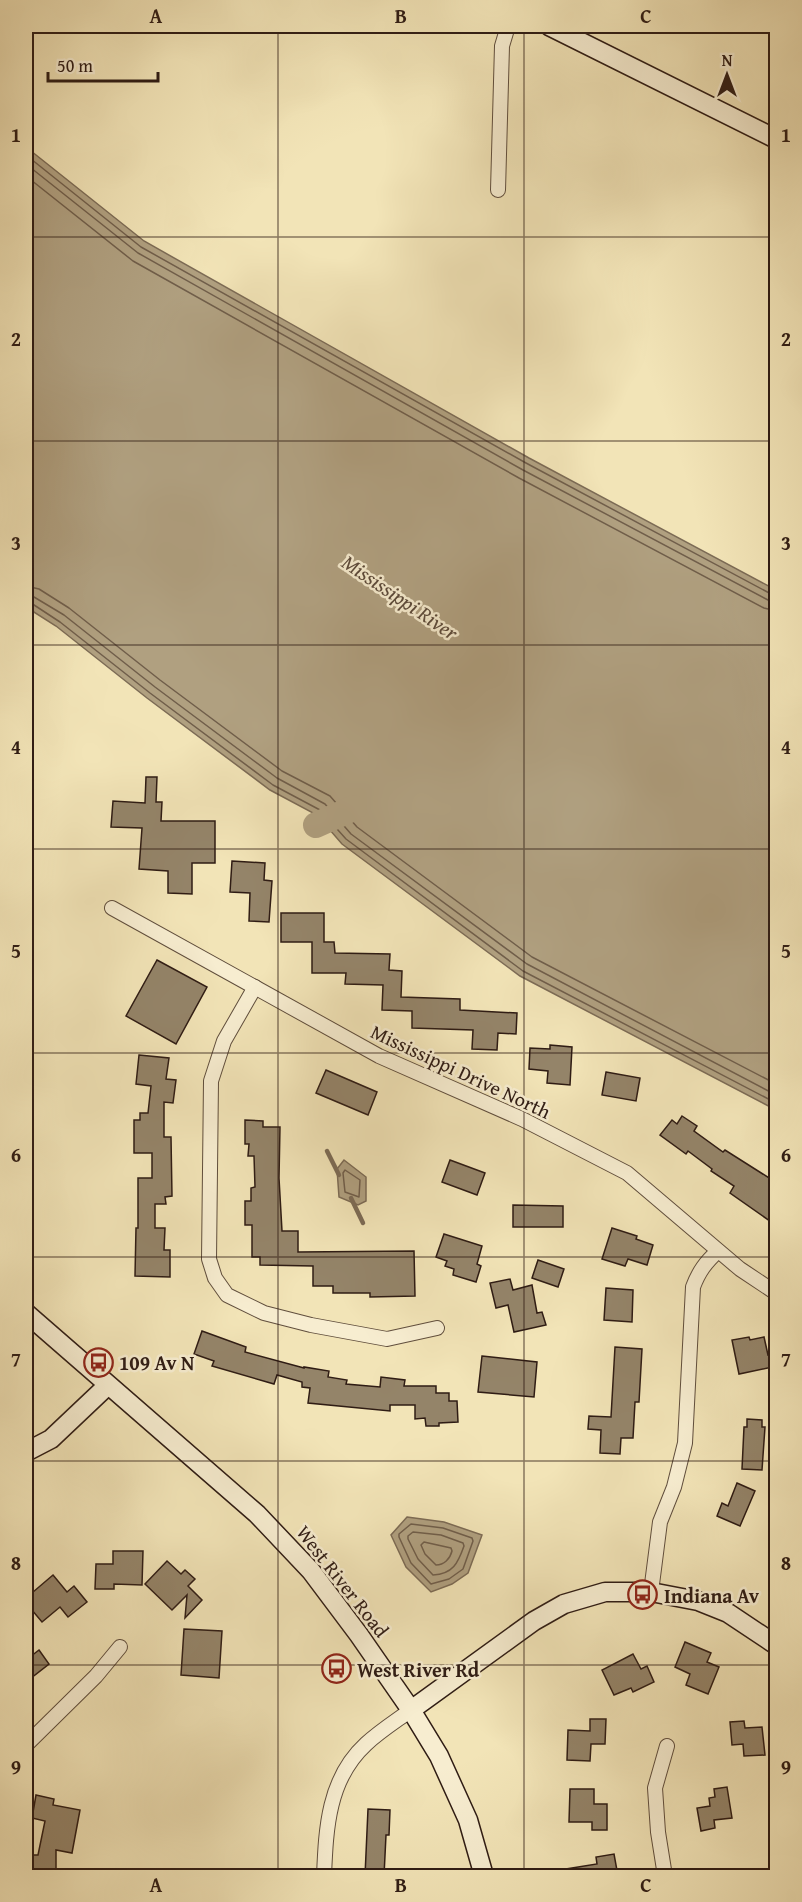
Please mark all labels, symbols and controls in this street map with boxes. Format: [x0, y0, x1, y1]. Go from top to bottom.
text: A [150, 1, 163, 30]
text: B [395, 1, 407, 30]
text: C [640, 1, 652, 30]
scale bar [48, 45, 158, 83]
north arrow [697, 45, 757, 105]
text: N [722, 48, 733, 72]
text: 50 m [57, 52, 93, 79]
text: 1 [11, 120, 21, 149]
text: 1 [781, 120, 791, 149]
text: 2 [11, 324, 21, 353]
text: 2 [781, 324, 791, 353]
text: 3 [11, 528, 21, 557]
text: 3 [781, 528, 791, 557]
water label: Mississippi River [336, 547, 465, 648]
text: 4 [11, 732, 21, 761]
text: 4 [781, 732, 791, 761]
text: 5 [11, 936, 21, 965]
text: 5 [781, 936, 791, 965]
street label: Mississippi Drive North [366, 1017, 556, 1125]
text: 6 [11, 1140, 21, 1169]
text: 6 [781, 1140, 791, 1169]
text: 7 [11, 1344, 21, 1373]
text: 7 [781, 1344, 791, 1373]
bus stop icon: 109 Av N [82, 1346, 114, 1378]
place label: 109 Av N [119, 1348, 194, 1377]
street label: West River Road [290, 1519, 396, 1644]
text: 8 [11, 1548, 21, 1577]
text: 8 [781, 1548, 791, 1577]
bus stop icon: Indiana Av [627, 1579, 659, 1611]
place label: Indiana Av [664, 1581, 760, 1610]
bus stop icon: West River Rd [320, 1653, 352, 1685]
place label: West River Rd [357, 1655, 480, 1684]
text: 9 [11, 1752, 21, 1781]
text: 9 [781, 1752, 791, 1781]
text: A [150, 1870, 163, 1899]
text: B [395, 1870, 407, 1899]
text: C [640, 1870, 652, 1899]

